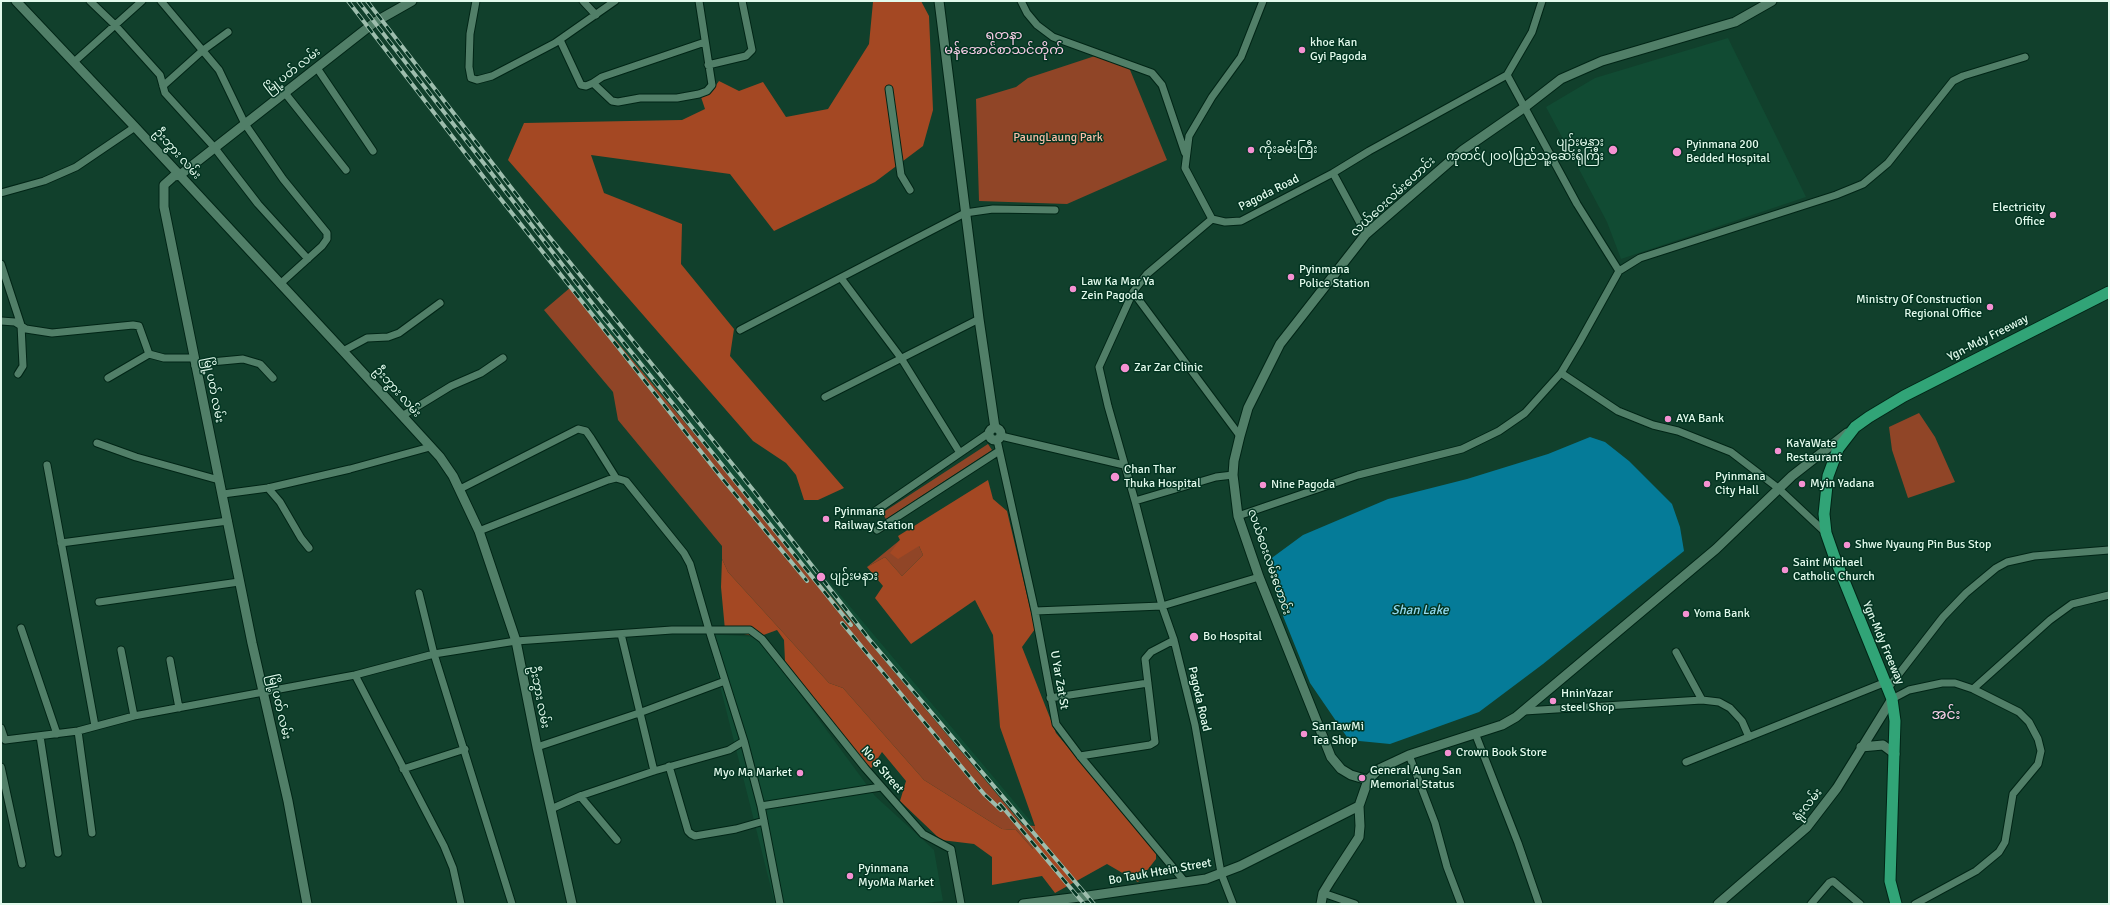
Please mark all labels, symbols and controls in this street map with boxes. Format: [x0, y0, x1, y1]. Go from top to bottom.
district label: ရတနာ မန်အောင်စာသင်တိုက် [944, 28, 1064, 59]
place label: khoe Kan Gyi Pagoda [1310, 36, 1367, 64]
street label: မြို့ပတ် လမ်း [262, 45, 324, 97]
marker: khoe Kan Gyi Pagoda [1297, 45, 1307, 55]
street label: ဦးဘွား လမ်း [150, 126, 204, 182]
park label: PaungLaung Park [1013, 131, 1103, 145]
place label: ပျဉ်းမနား ကုတင်(၂၀၀)ပြည်သူ့ဆေးရုံကြီး [1446, 136, 1604, 164]
place label: Pyinmana 200 Bedded Hospital [1686, 138, 1770, 166]
place label: ကိုးခမ်းကြီး [1259, 143, 1317, 157]
marker: ပျဉ်းမနား ကုတင်(၂၀၀)ပြည်သူ့ဆေးရုံကြီး [1607, 144, 1619, 156]
marker: ကိုးခမ်းကြီး [1246, 145, 1256, 155]
marker: Pyinmana 200 Bedded Hospital [1671, 146, 1683, 158]
street label: လယ်ဝေးလမ်းဟောင်း [1348, 154, 1438, 240]
street label: Pagoda Road [1236, 172, 1302, 214]
place label: Electricity Office [1992, 201, 2045, 229]
marker: Electricity Office [2048, 210, 2058, 220]
place label: Pyinmana Police Station [1299, 263, 1370, 291]
marker: Pyinmana Police Station [1286, 272, 1296, 282]
place label: Law Ka Mar Ya Zein Pagoda [1081, 275, 1155, 303]
marker: Law Ka Mar Ya Zein Pagoda [1068, 284, 1078, 294]
place label: Ministry Of Construction Regional Office [1856, 293, 1982, 321]
marker: Ministry Of Construction Regional Office [1985, 302, 1995, 312]
street label: Ygn-Mdy Freeway [1945, 311, 2031, 365]
street label: မြို့ပတ် လမ်း [200, 356, 226, 424]
place label: Zar Zar Clinic [1134, 361, 1203, 375]
marker: Zar Zar Clinic [1119, 362, 1131, 374]
street label: ဦးဘွား လမ်း [370, 364, 424, 420]
place label: AYA Bank [1676, 412, 1724, 426]
marker: AYA Bank [1663, 414, 1673, 424]
place label: KaYaWate Restaurant [1786, 437, 1842, 465]
marker: KaYaWate Restaurant [1773, 446, 1783, 456]
place label: Chan Thar Thuka Hospital [1124, 463, 1201, 491]
place label: Pyinmana City Hall [1715, 470, 1766, 498]
marker: Chan Thar Thuka Hospital [1109, 471, 1121, 483]
place label: Myin Yadana [1810, 477, 1874, 491]
place label: Nine Pagoda [1271, 478, 1335, 492]
marker: Pyinmana City Hall [1702, 479, 1712, 489]
marker: Myin Yadana [1797, 479, 1807, 489]
marker: Nine Pagoda [1258, 480, 1268, 490]
place label: Pyinmana Railway Station [834, 505, 914, 533]
street label: လယ်ဝေးလမ်းဟောင်း [1244, 507, 1294, 617]
marker: Pyinmana Railway Station [821, 514, 831, 524]
place label: Shwe Nyaung Pin Bus Stop [1855, 538, 1991, 552]
marker: Shwe Nyaung Pin Bus Stop [1842, 540, 1852, 550]
place label: Saint Michael Catholic Church [1793, 556, 1875, 584]
marker: Saint Michael Catholic Church [1780, 565, 1790, 575]
place label: ပျဉ်းမနား [830, 570, 878, 584]
marker: ပျဉ်းမနား [815, 571, 827, 583]
street label: Ygn-Mdy Freeway [1859, 599, 1907, 687]
water label: Shan Lake [1392, 603, 1448, 619]
place label: Yoma Bank [1694, 607, 1750, 621]
marker: Yoma Bank [1681, 609, 1691, 619]
place label: Bo Hospital [1203, 630, 1262, 644]
marker: Bo Hospital [1188, 631, 1200, 643]
street label: U Yar Zat St [1047, 649, 1071, 711]
street label: ဦးဘွား လမ်း [526, 664, 552, 730]
street label: Pagoda Road [1185, 665, 1213, 733]
street label: မြို့ပတ် လမ်း [265, 673, 293, 741]
place label: HninYazar steel Shop [1561, 687, 1614, 715]
marker: HninYazar steel Shop [1548, 696, 1558, 706]
district label: အင်း [1932, 707, 1960, 723]
place label: SanTawMi Tea Shop [1312, 720, 1364, 748]
marker: SanTawMi Tea Shop [1299, 729, 1309, 739]
street label: No 8 Street [858, 744, 906, 796]
place label: Crown Book Store [1456, 746, 1547, 760]
marker: Crown Book Store [1443, 748, 1453, 758]
place label: General Aung San Memorial Status [1370, 764, 1461, 792]
place label: Myo Ma Market [713, 766, 792, 780]
marker: Myo Ma Market [795, 768, 805, 778]
marker: General Aung San Memorial Status [1357, 773, 1367, 783]
street label: ရုံးလမ်း [1790, 786, 1826, 824]
street label: Bo Tauk Htein Street [1107, 856, 1213, 888]
place label: Pyinmana MyoMa Market [858, 862, 934, 890]
marker: Pyinmana MyoMa Market [845, 871, 855, 881]

